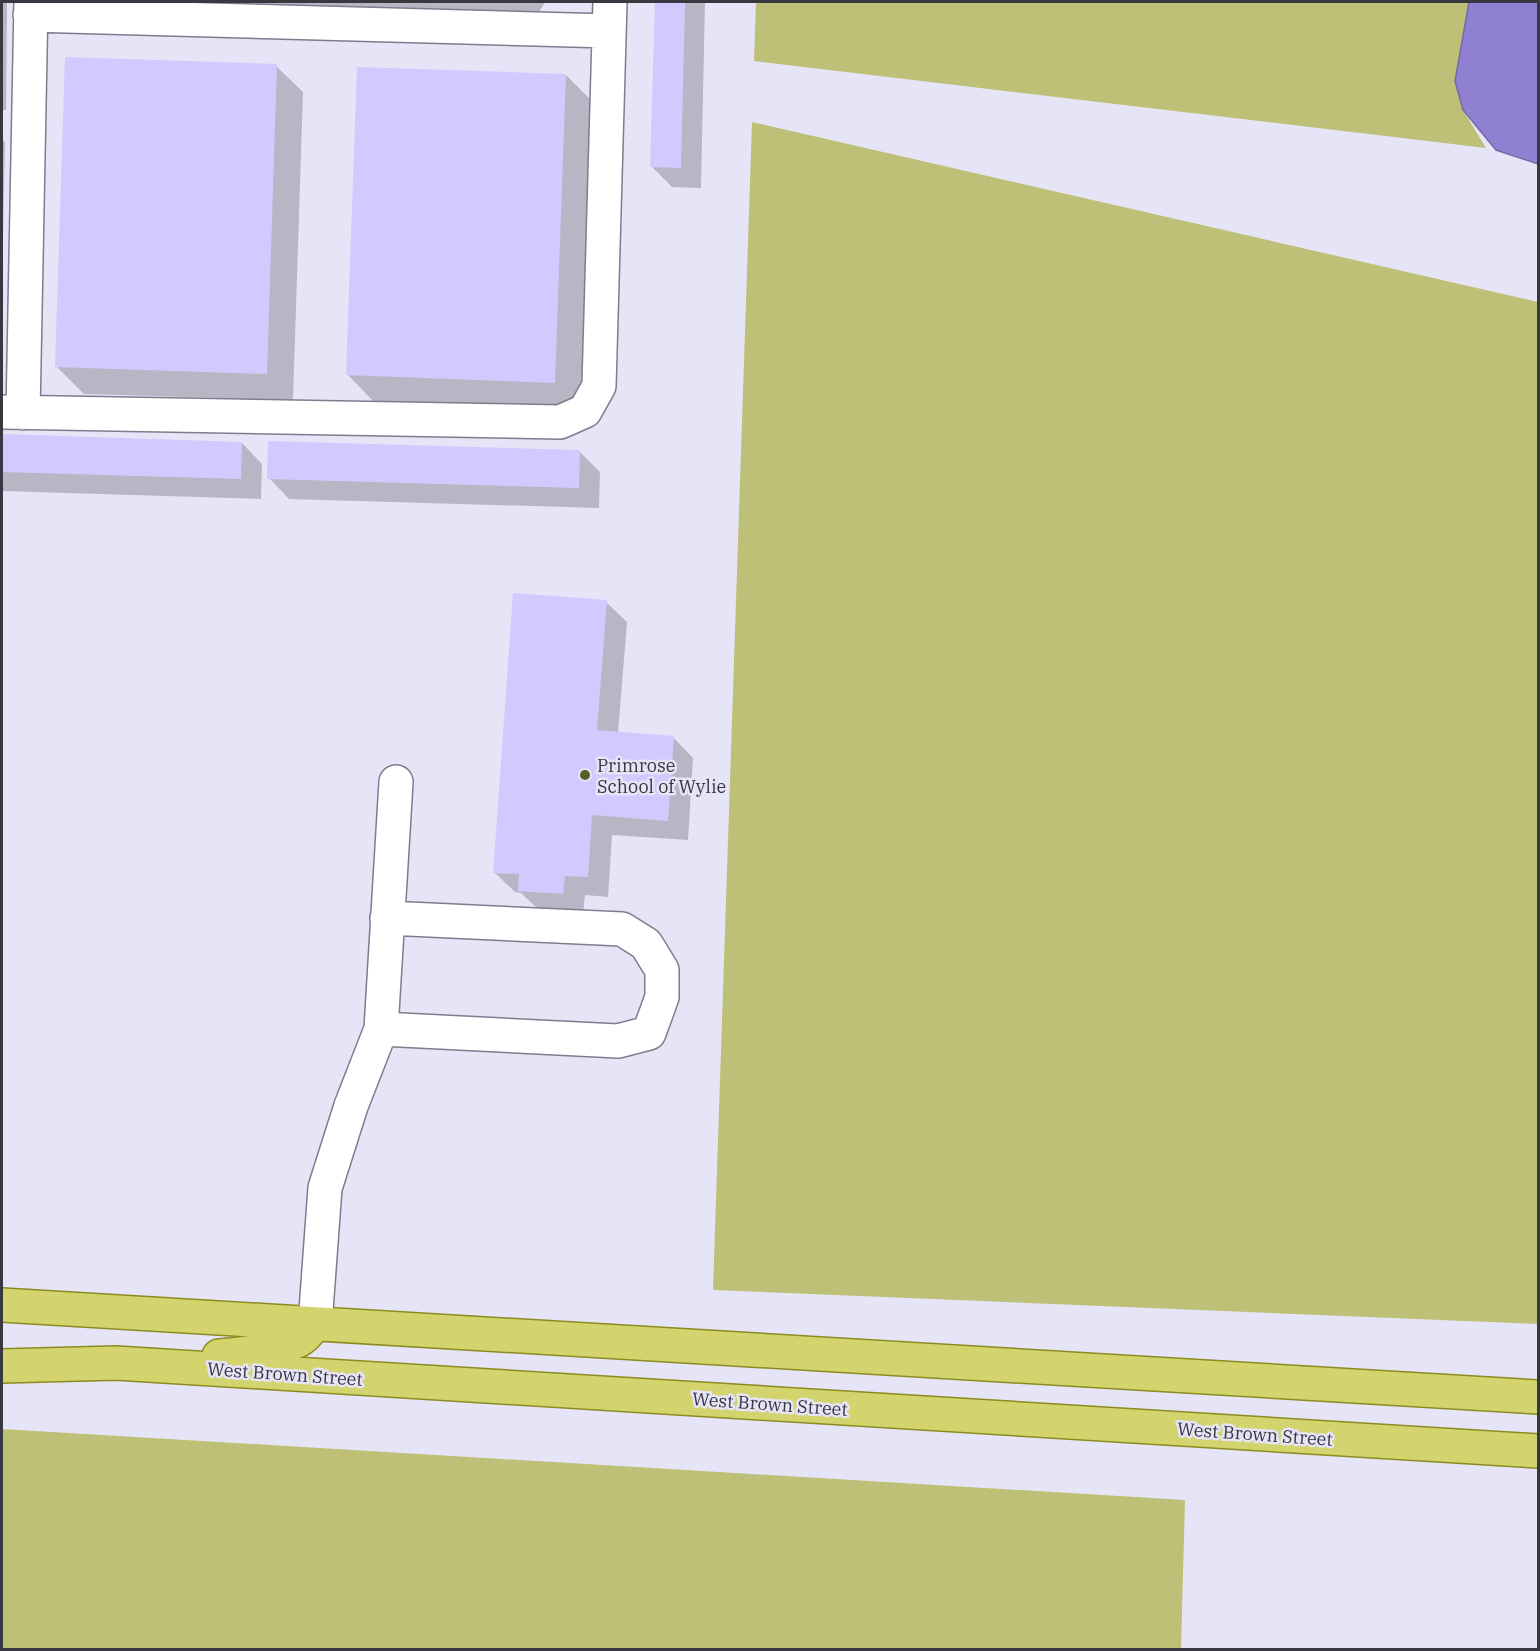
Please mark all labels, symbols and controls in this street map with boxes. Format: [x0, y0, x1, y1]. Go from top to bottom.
place label: Primrose School of Wylie [597, 754, 726, 798]
marker: Primrose School of Wylie [578, 768, 592, 782]
street label: West Brown Street [207, 1357, 363, 1391]
street label: West Brown Street [692, 1387, 848, 1421]
street label: West Brown Street [1177, 1417, 1333, 1451]

